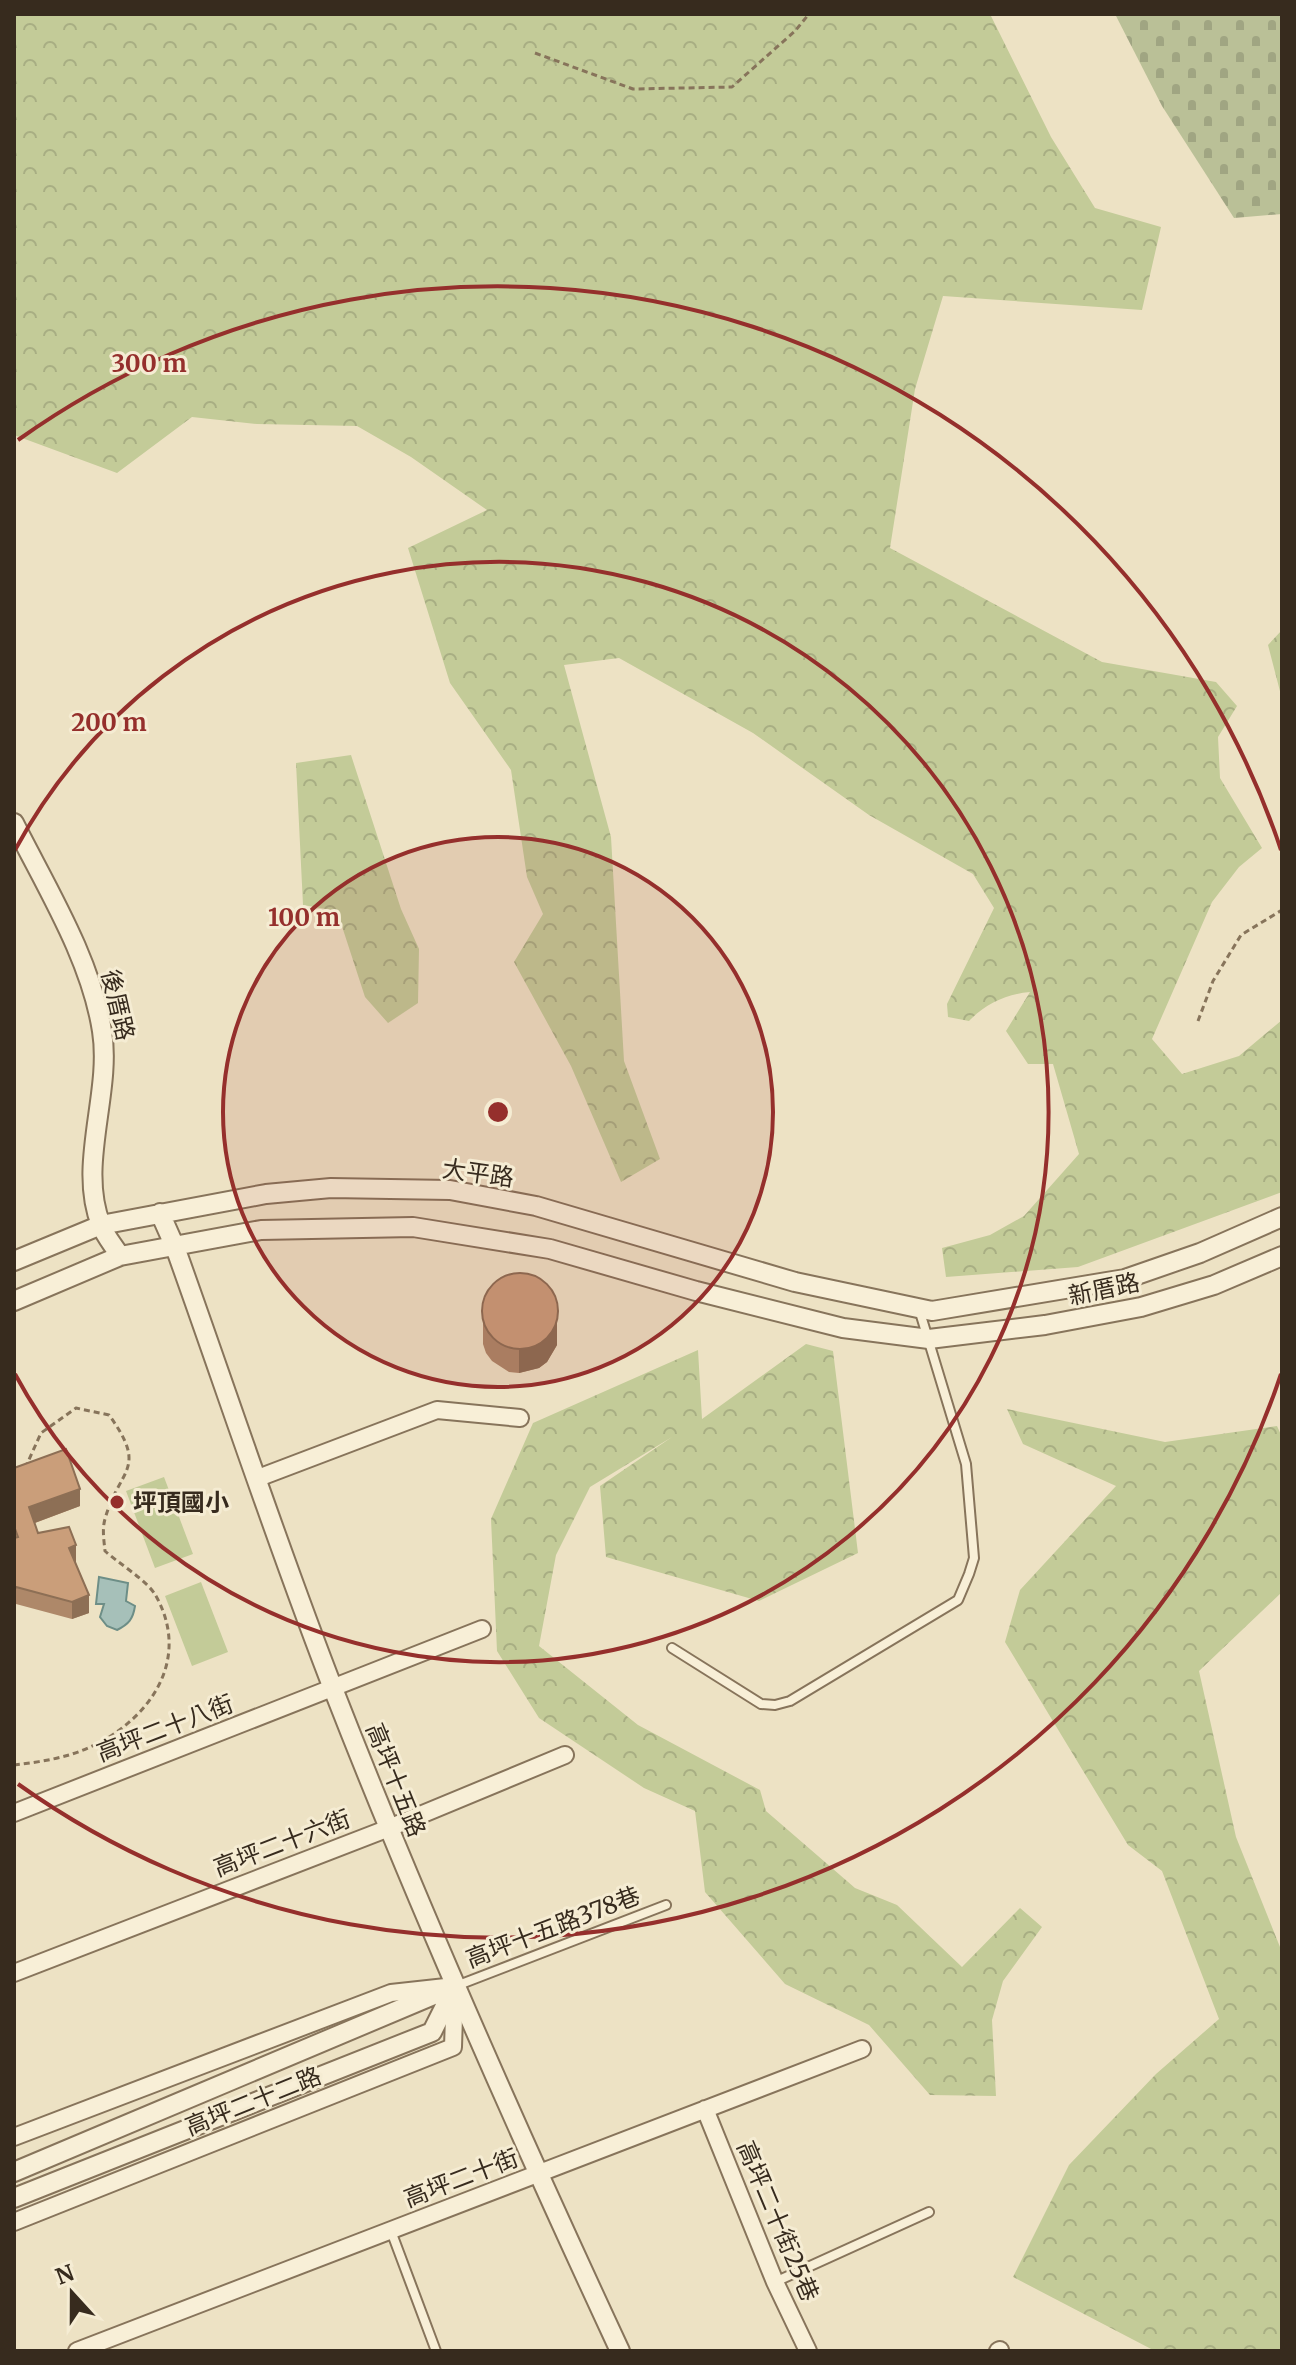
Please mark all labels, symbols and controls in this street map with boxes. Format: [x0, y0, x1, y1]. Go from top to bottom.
text: 300 m [111, 348, 187, 379]
text: 200 m [71, 707, 147, 738]
text: 100 m [268, 902, 340, 933]
street label: 後厝路 [95, 966, 141, 1044]
centre of rings [484, 1098, 512, 1126]
street label: 大平路 [440, 1153, 516, 1193]
street label: 新厝路 [1066, 1266, 1142, 1312]
place label: 坪頂國小 [133, 1487, 229, 1518]
marker: 坪頂國小 [108, 1493, 126, 1511]
street label: 高坪二十八街 [92, 1688, 238, 1768]
street label: 高坪十五路 [359, 1719, 433, 1841]
street label: 高坪二十六街 [209, 1803, 355, 1883]
street label: 高坪十五路378巷 [461, 1880, 645, 1974]
street label: 高坪二十二路 [180, 2060, 326, 2142]
street label: 高坪二十街25巷 [730, 2136, 826, 2306]
street label: 高坪二十街 [399, 2142, 523, 2214]
north arrow [32, 2253, 112, 2333]
text: N [52, 2258, 79, 2291]

